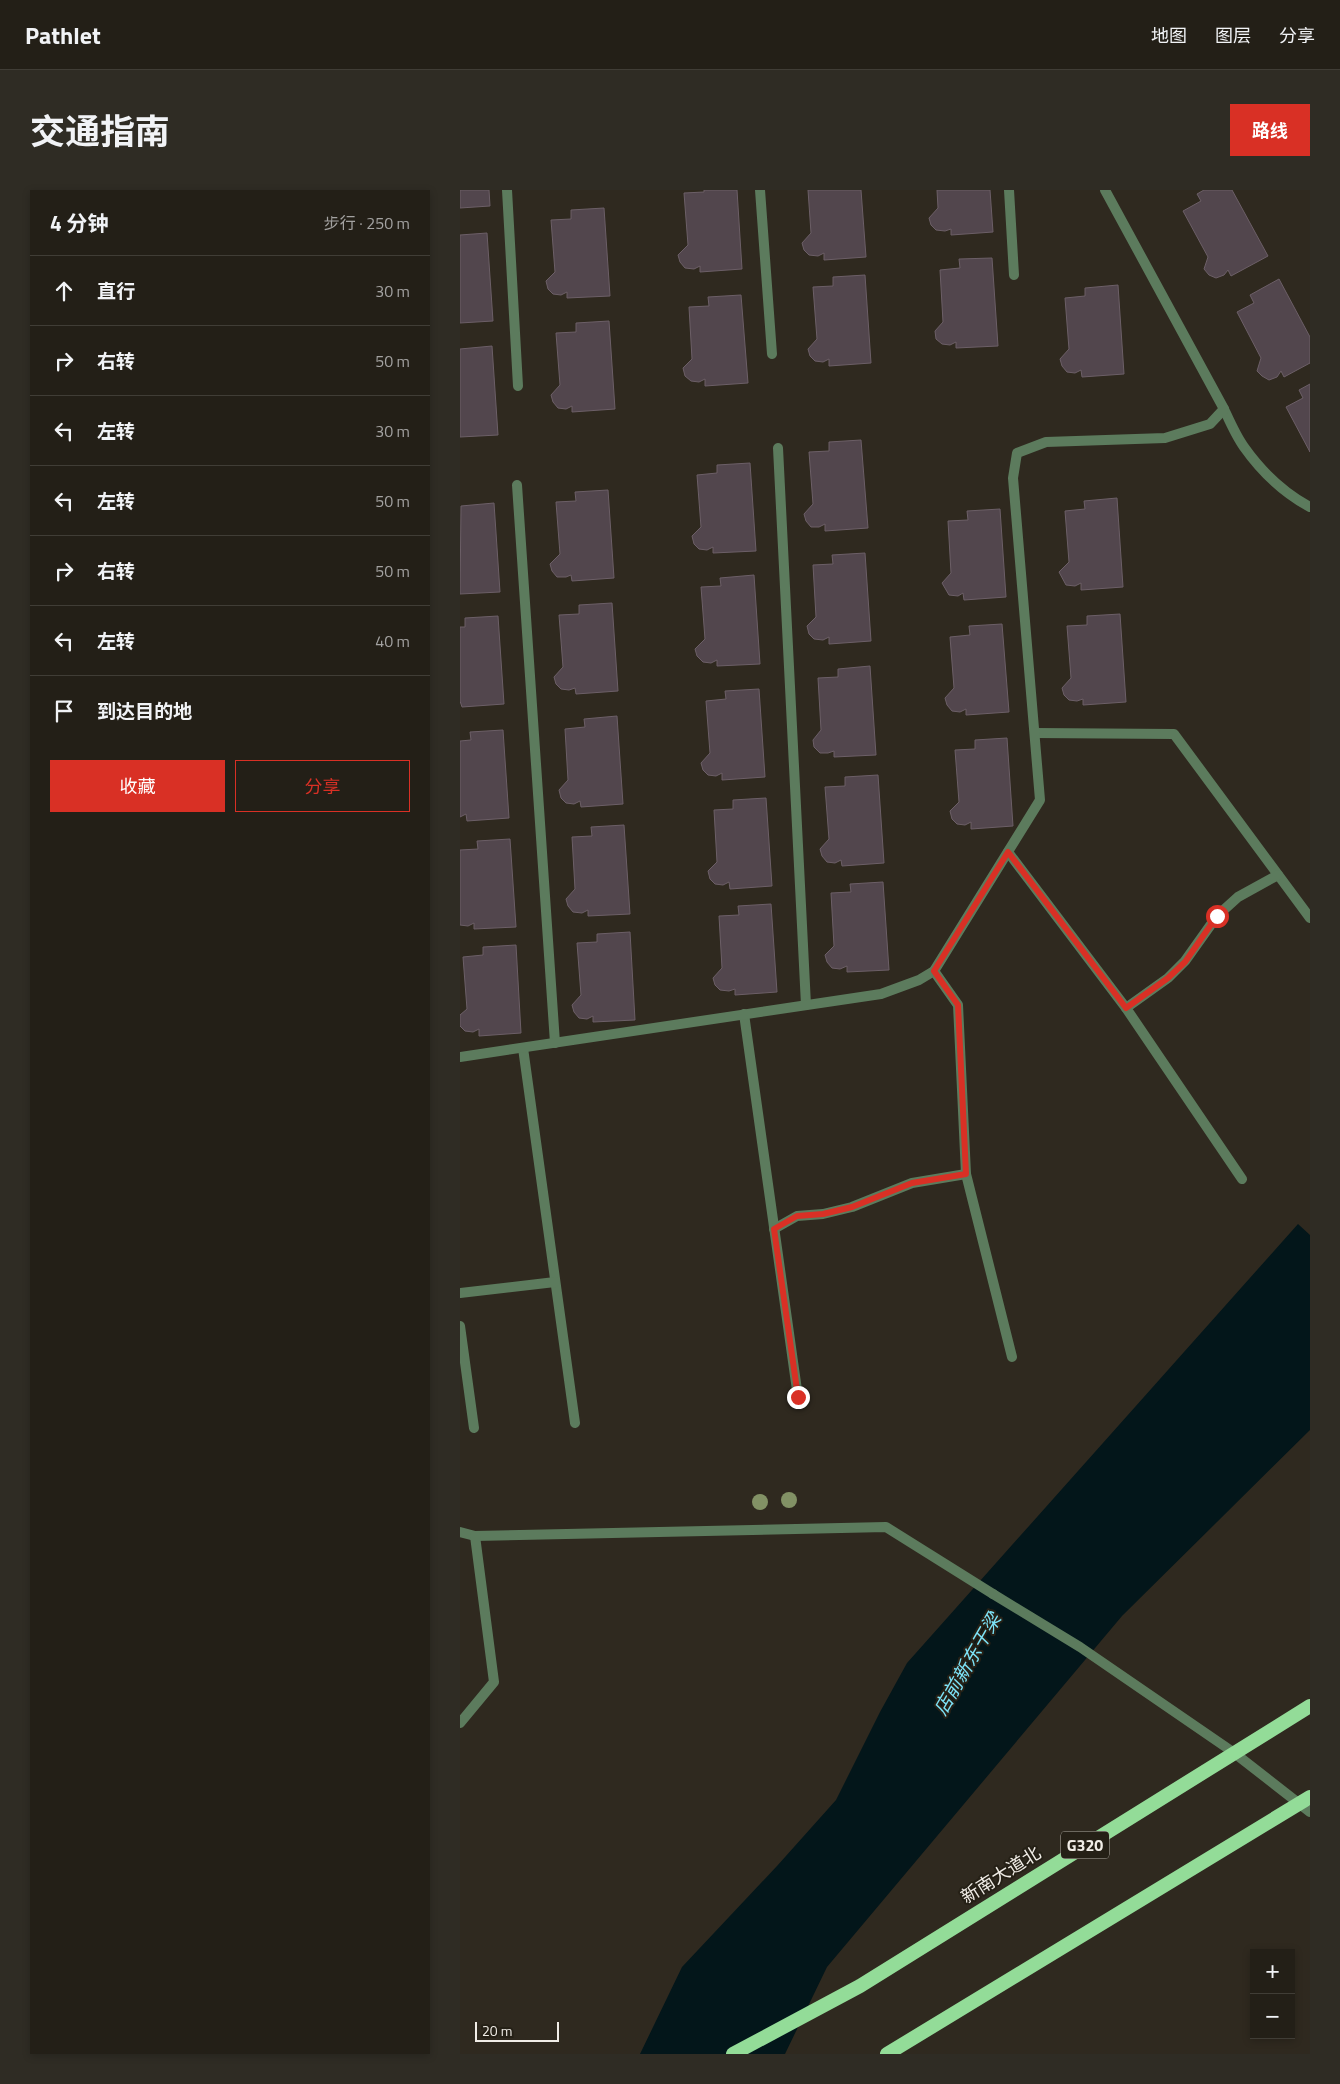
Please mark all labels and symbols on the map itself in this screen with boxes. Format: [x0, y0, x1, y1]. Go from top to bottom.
route start [1206, 905, 1229, 928]
route end [787, 1386, 810, 1409]
water label: 店前新东干梁 [926, 1605, 1009, 1720]
road number: G320 [1061, 1832, 1109, 1858]
street label: 新南大道北 [955, 1839, 1046, 1910]
scale bar [475, 2019, 559, 2042]

